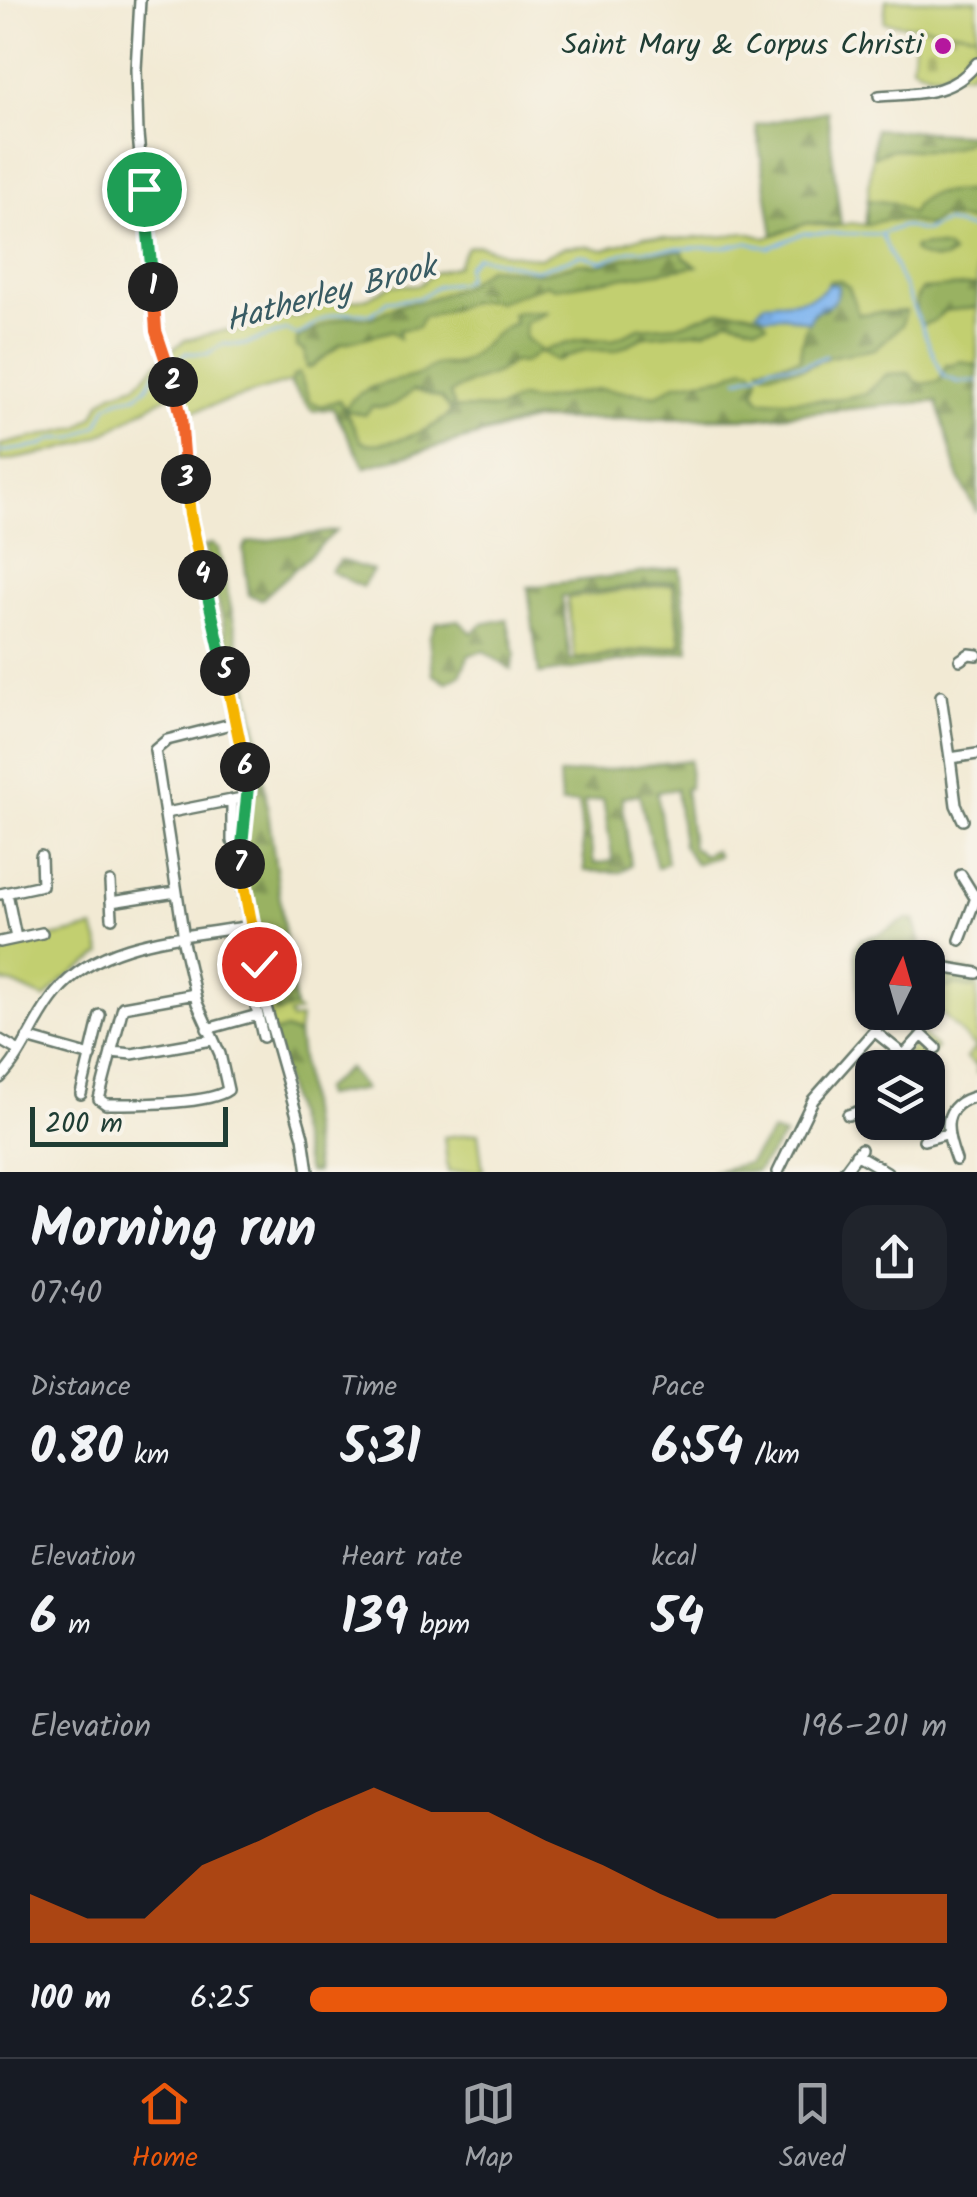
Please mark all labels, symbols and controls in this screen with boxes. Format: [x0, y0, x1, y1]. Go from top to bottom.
place label: Saint Mary & Corpus Christi [562, 22, 925, 70]
marker: Saint Mary & Corpus Christi [932, 35, 954, 57]
pin [102, 147, 187, 232]
icon: arrive [117, 162, 172, 217]
water label: Hatherley Brook [220, 241, 446, 348]
pin: 1 [128, 262, 178, 312]
text: 1 [149, 264, 157, 309]
pin: 2 [148, 357, 198, 407]
text: 2 [165, 359, 181, 404]
pin: 3 [161, 454, 211, 504]
text: 3 [178, 456, 194, 501]
pin: 4 [178, 550, 228, 600]
text: 4 [195, 552, 211, 597]
pin: 5 [200, 646, 250, 696]
text: 5 [218, 648, 232, 693]
pin: 6 [220, 742, 270, 792]
text: 6 [237, 744, 253, 789]
pin: 7 [215, 839, 265, 889]
text: 7 [233, 841, 247, 886]
pin [217, 922, 302, 1007]
icon: check [232, 937, 287, 992]
north arrow [855, 940, 945, 1030]
map controls [855, 940, 945, 1140]
button: layers [855, 1050, 945, 1140]
scale bar [30, 1102, 228, 1146]
text: 200 m [45, 1102, 123, 1147]
text: Morning run [30, 1188, 317, 1275]
button: share [842, 1205, 947, 1310]
text: 07:40 [30, 1269, 102, 1320]
text: Distance [30, 1365, 131, 1410]
text: Time [341, 1365, 397, 1410]
text: Pace [651, 1365, 705, 1410]
text: 0.80 [30, 1410, 123, 1490]
text: 5:31 [341, 1410, 421, 1490]
text: 6:54 [651, 1410, 743, 1490]
text: km [123, 1433, 169, 1478]
text: /km [743, 1433, 800, 1478]
text: Elevation [30, 1535, 136, 1580]
text: Heart rate [341, 1535, 462, 1580]
text: kcal [651, 1535, 697, 1580]
text: 6 [30, 1580, 57, 1660]
text: 139 [341, 1580, 408, 1660]
text: 54 [651, 1580, 704, 1660]
text: m [57, 1603, 91, 1648]
text: bpm [408, 1603, 470, 1648]
text: Elevation [30, 1702, 151, 1753]
text: 196–201 m [801, 1702, 947, 1753]
text: 100 m [30, 1974, 111, 2025]
text: 6:25 [190, 1974, 251, 2025]
tab: Home [132, 2076, 198, 2181]
tab: Map [461, 2076, 516, 2181]
tab: Saved [779, 2076, 845, 2181]

